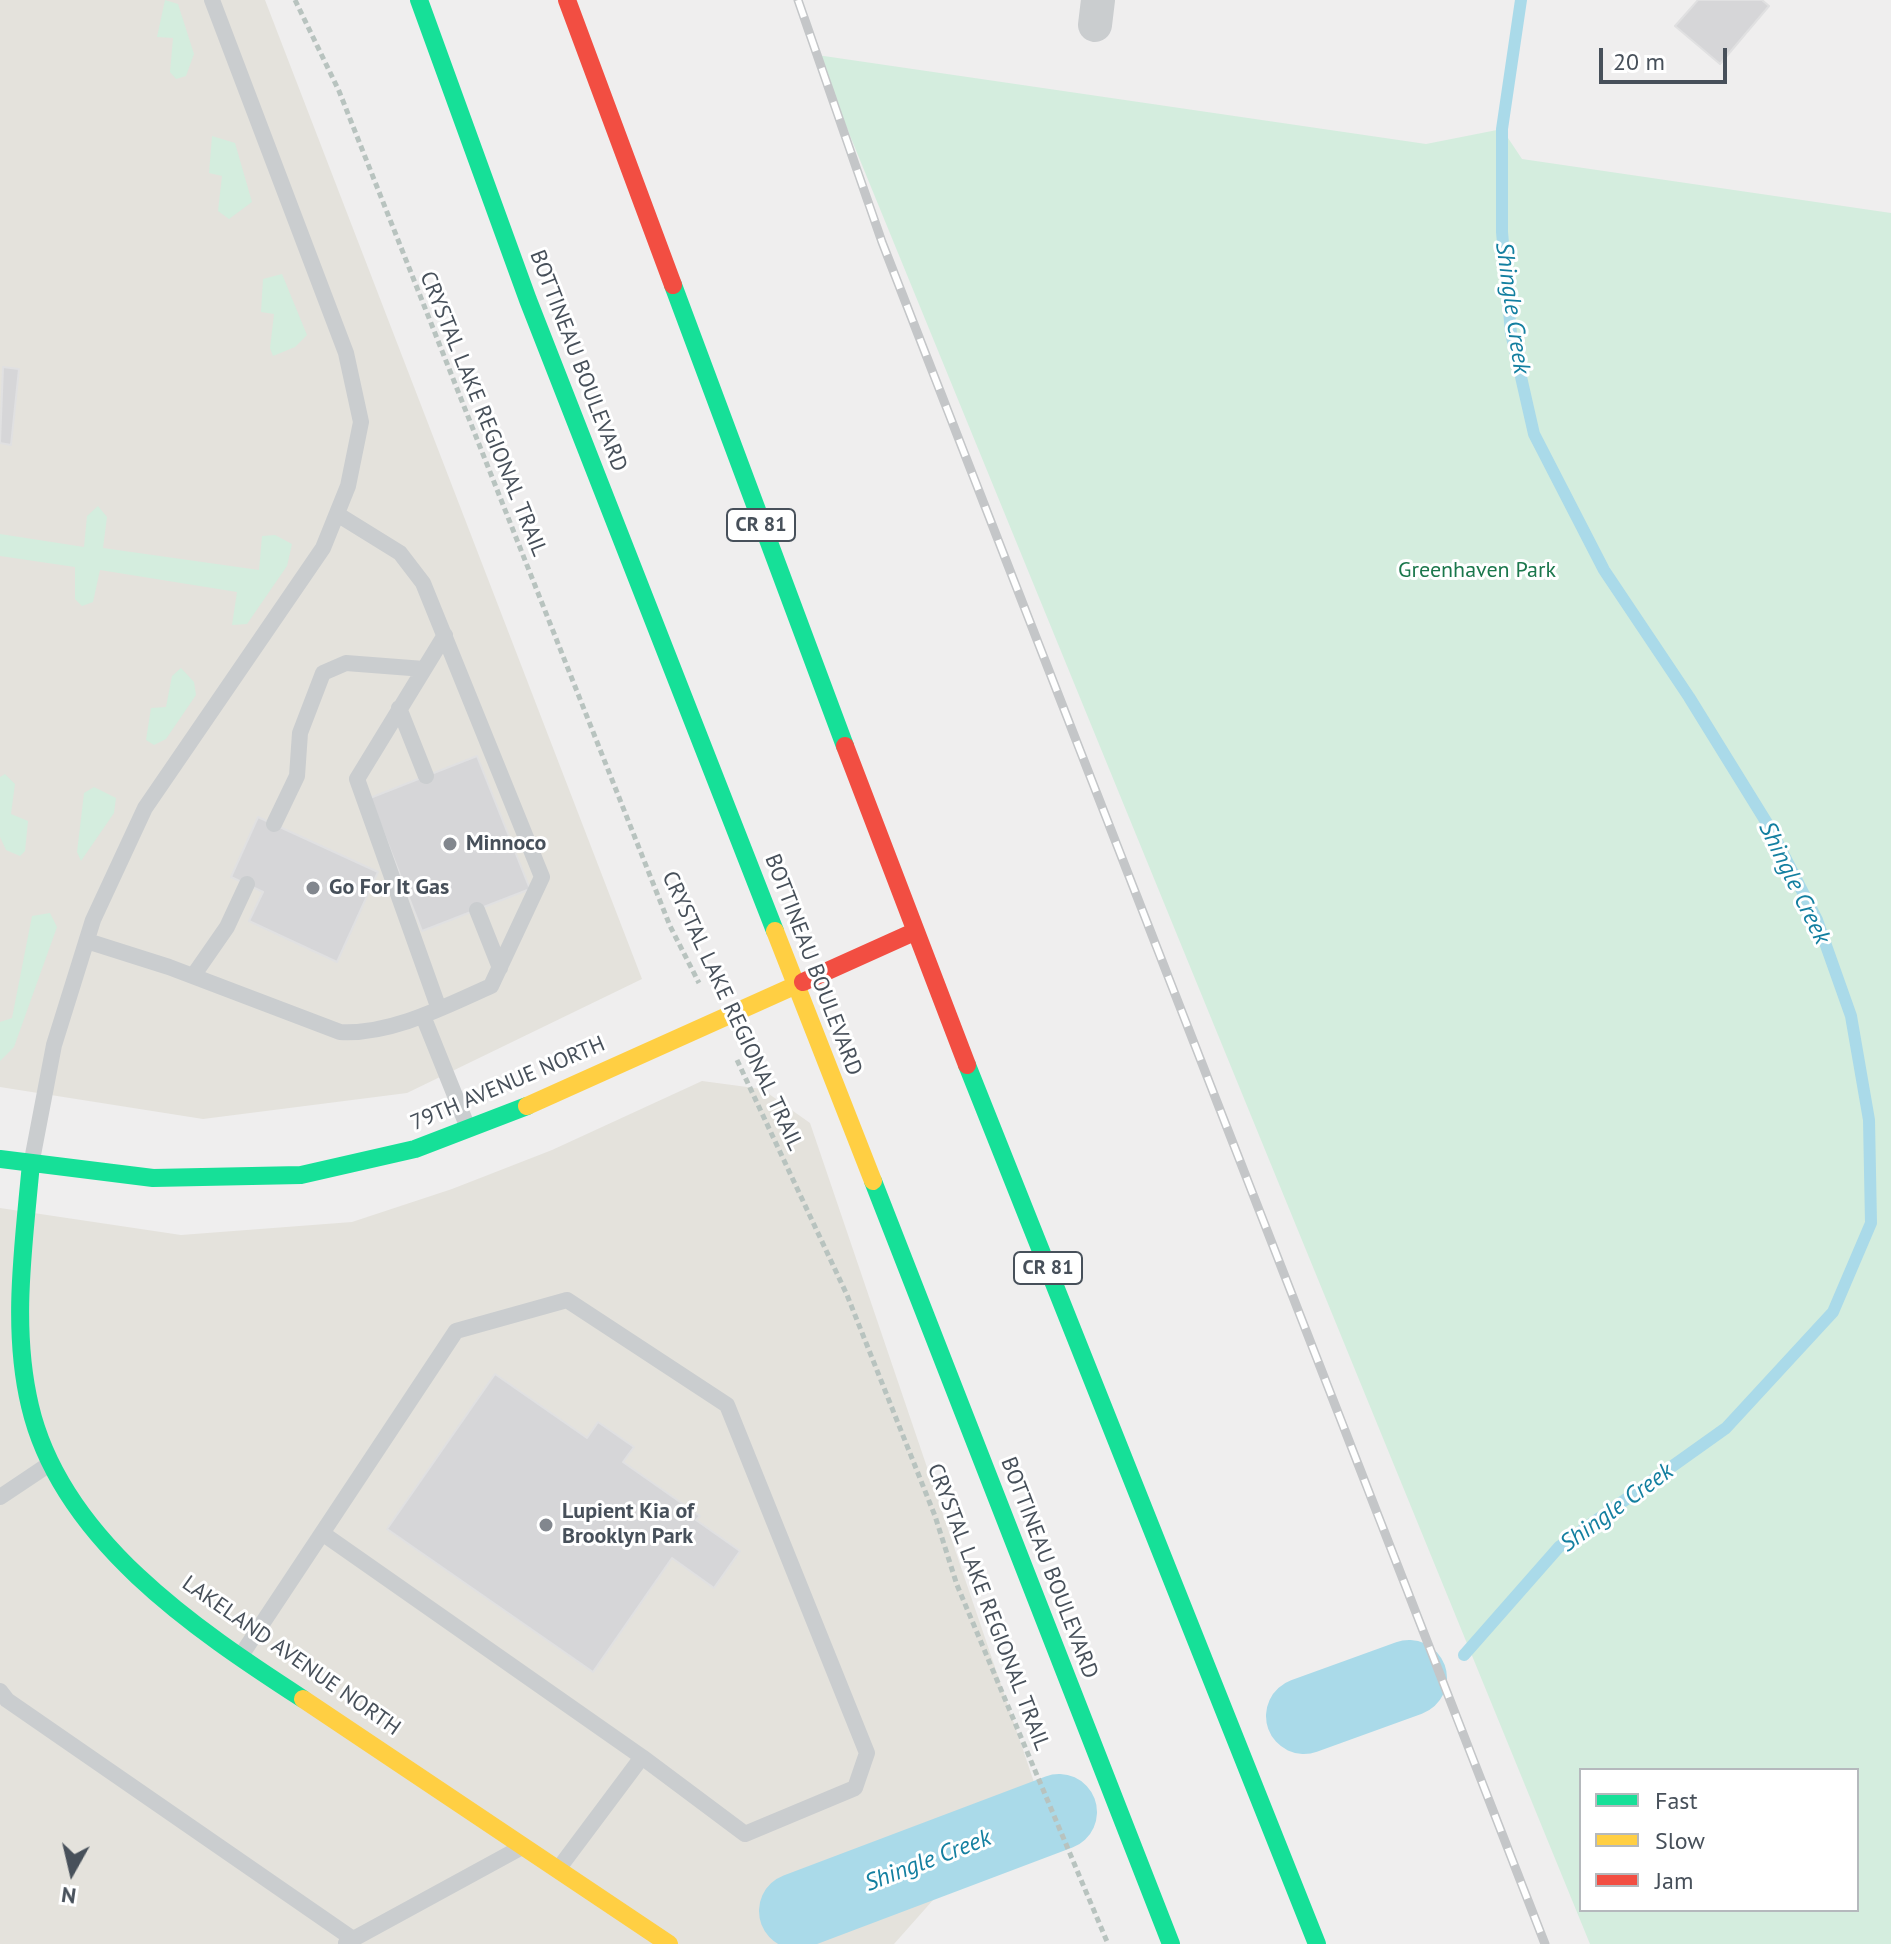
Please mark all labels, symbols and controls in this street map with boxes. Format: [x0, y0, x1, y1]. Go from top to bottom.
scale bar [1603, 32, 1731, 82]
text: 20 m [1613, 46, 1665, 77]
water label: Shingle Creek [1488, 240, 1536, 376]
street label: BOTTINEAU BOULEVARD [524, 247, 632, 475]
street label: CRYSTAL LAKE REGIONAL TRAIL [414, 268, 552, 560]
road number: CR 81 [727, 509, 795, 541]
park label: Greenhaven Park [1398, 558, 1556, 584]
water label: Shingle Creek [1752, 817, 1836, 949]
place label: Minnoco [466, 831, 546, 857]
marker: Minnoco [441, 835, 459, 853]
street label: BOTTINEAU BOULEVARD [759, 851, 867, 1079]
street label: CRYSTAL LAKE REGIONAL TRAIL [656, 867, 808, 1155]
place label: Go For It Gas [329, 875, 449, 901]
marker: Go For It Gas [304, 879, 322, 897]
street label: 79TH AVENUE NORTH [407, 1031, 609, 1137]
road number: CR 81 [1014, 1252, 1082, 1284]
street label: BOTTINEAU BOULEVARD [995, 1454, 1103, 1682]
water label: Shingle Creek [1555, 1457, 1679, 1559]
street label: CRYSTAL LAKE REGIONAL TRAIL [921, 1460, 1055, 1754]
place label: Lupient Kia of Brooklyn Park [562, 1499, 694, 1550]
marker: Lupient Kia of Brooklyn Park [537, 1516, 555, 1534]
street label: LAKELAND AVENUE NORTH [177, 1570, 405, 1742]
legend [1579, 1768, 1859, 1912]
text: Fast [1655, 1785, 1698, 1816]
water label: Shingle Creek [861, 1824, 995, 1898]
text: Slow [1655, 1825, 1705, 1856]
north arrow [32, 1832, 112, 1912]
text: Jam [1655, 1865, 1693, 1896]
text: N [60, 1881, 78, 1911]

